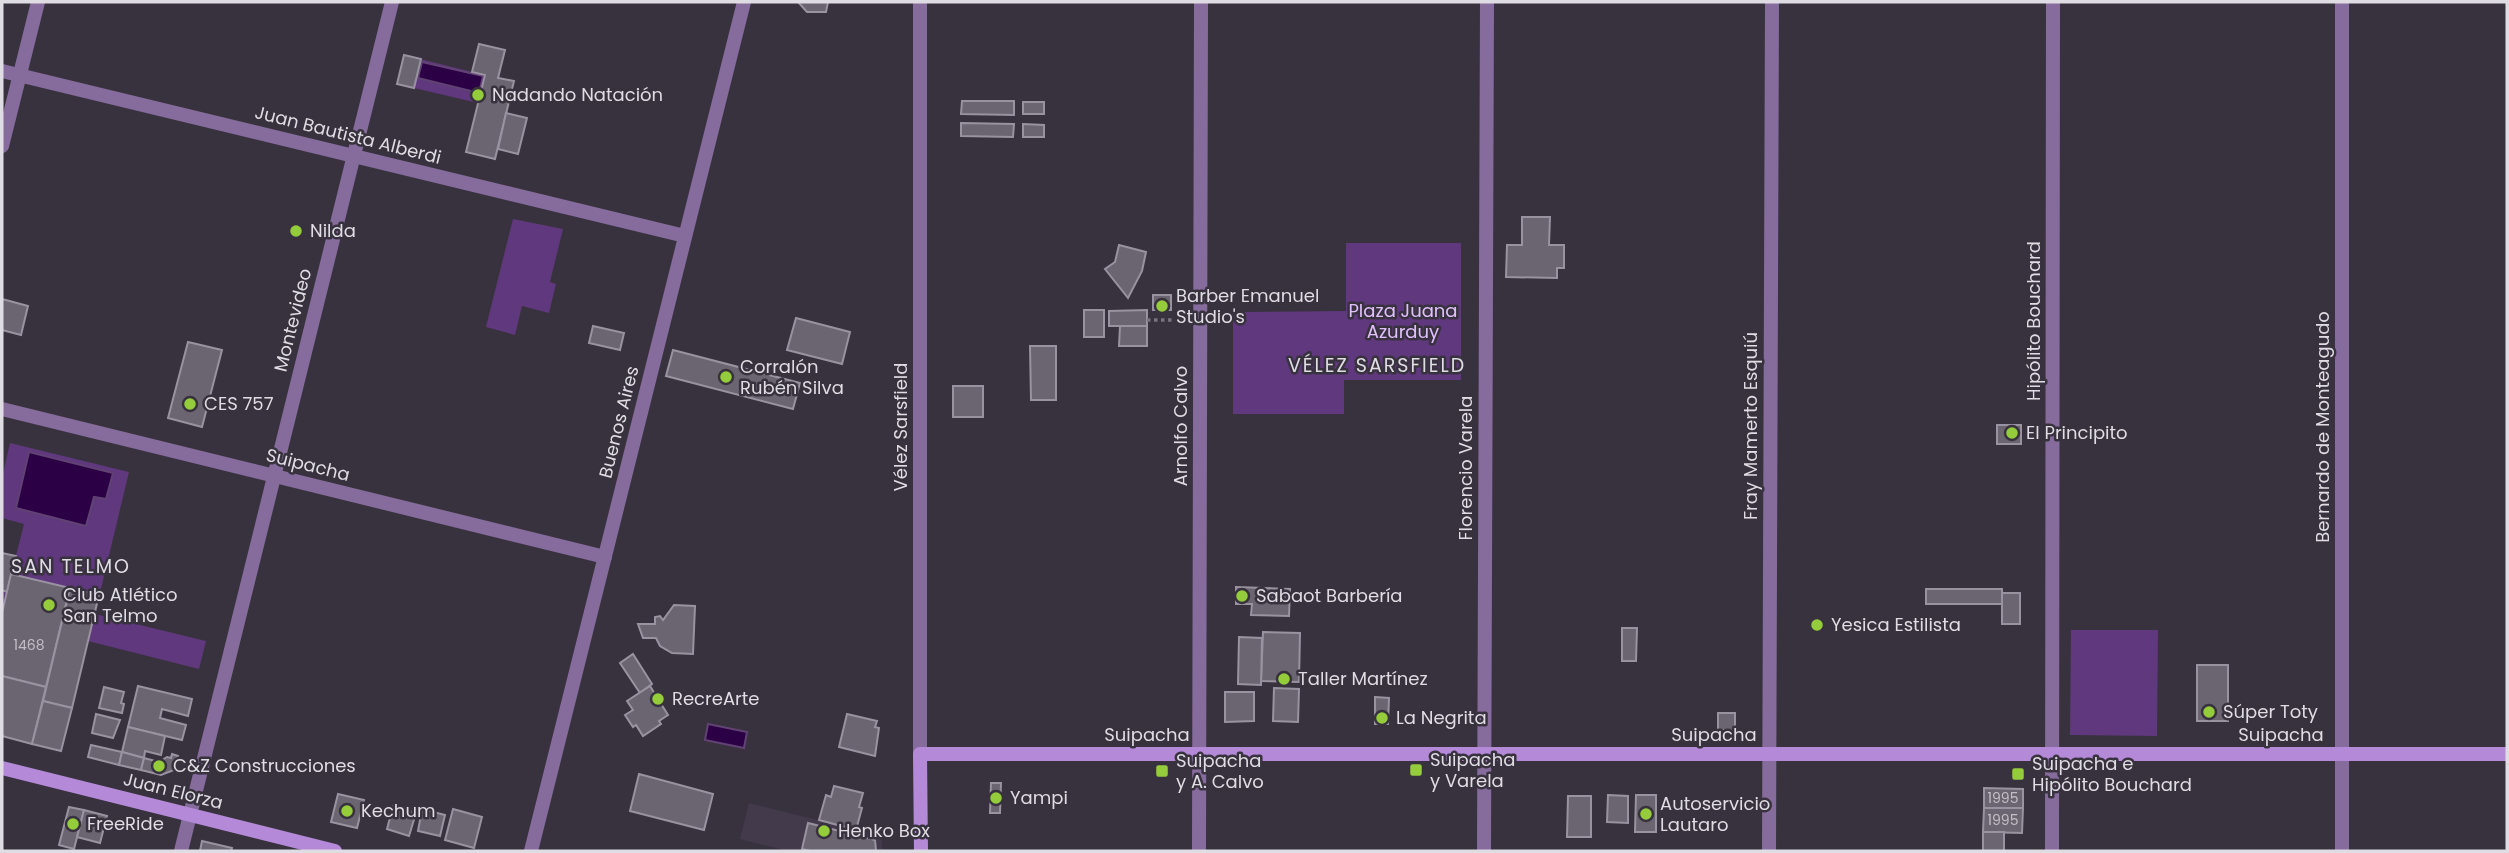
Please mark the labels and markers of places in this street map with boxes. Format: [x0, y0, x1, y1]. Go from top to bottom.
place label: Nadando Natación [492, 82, 663, 107]
marker: Nadando Natación [470, 87, 486, 103]
place label: Nilda [310, 218, 356, 243]
marker: Nilda [288, 223, 304, 239]
place label: Barber Emanuel Studio's [1176, 283, 1319, 329]
marker: Barber Emanuel Studio's [1154, 298, 1170, 314]
place label: Corralón Rubén Silva [740, 354, 844, 400]
marker: Corralón Rubén Silva [718, 369, 734, 385]
place label: CES 757 [204, 391, 274, 416]
marker: CES 757 [182, 396, 198, 412]
place label: El Principito [2026, 420, 2128, 445]
marker: El Principito [2004, 425, 2020, 441]
place label: Club Atlético San Telmo [63, 582, 178, 628]
place label: Sabaot Barbería [1256, 583, 1403, 608]
marker: Sabaot Barbería [1234, 588, 1250, 604]
marker: Club Atlético San Telmo [41, 597, 57, 613]
place label: Yesica Estilista [1831, 612, 1961, 637]
marker: Yesica Estilista [1809, 617, 1825, 633]
place label: Taller Martínez [1298, 666, 1428, 691]
marker: Taller Martínez [1276, 671, 1292, 687]
place label: RecreArte [672, 686, 759, 711]
marker: RecreArte [650, 691, 666, 707]
place label: Súper Toty [2223, 699, 2318, 724]
marker: Súper Toty [2201, 704, 2217, 720]
place label: La Negrita [1396, 705, 1487, 730]
marker: La Negrita [1374, 710, 1390, 726]
place label: Suipacha y Varela [1430, 747, 1515, 793]
place label: Suipacha y A. Calvo [1176, 748, 1264, 794]
place label: Suipacha e Hipólito Bouchard [2032, 751, 2192, 797]
place label: C&Z Construcciones [173, 753, 356, 778]
marker: C&Z Construcciones [151, 758, 167, 774]
marker: Suipacha y Varela [1408, 762, 1424, 778]
marker: Suipacha y A. Calvo [1154, 763, 1170, 779]
marker: Suipacha e Hipólito Bouchard [2010, 766, 2026, 782]
place label: Yampi [1010, 785, 1068, 810]
marker: Yampi [988, 790, 1004, 806]
place label: Autoservicio Lautaro [1660, 791, 1770, 837]
place label: Kechum [361, 798, 435, 823]
marker: Kechum [339, 803, 355, 819]
marker: Autoservicio Lautaro [1638, 806, 1654, 822]
place label: FreeRide [87, 811, 164, 836]
marker: FreeRide [65, 816, 81, 832]
place label: Henko Box [838, 818, 930, 843]
marker: Henko Box [816, 823, 832, 839]

